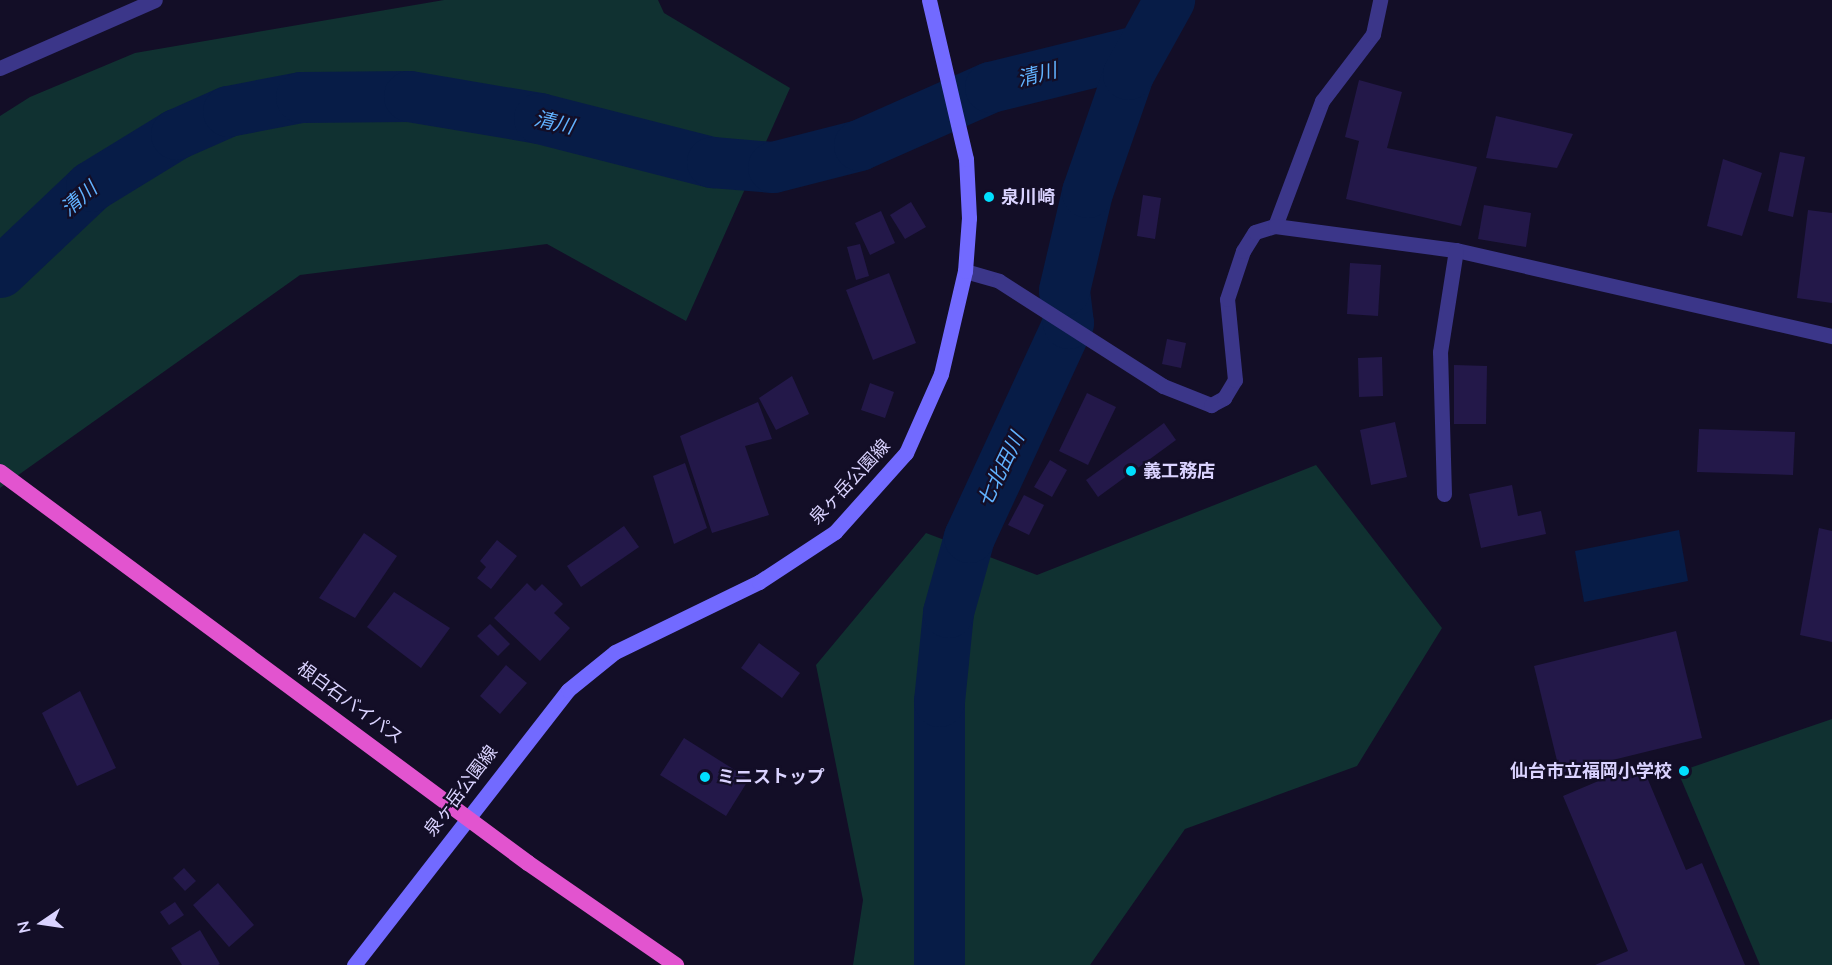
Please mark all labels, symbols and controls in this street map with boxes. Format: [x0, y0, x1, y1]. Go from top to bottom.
water label: 清川 [1015, 59, 1059, 91]
water label: 清川 [532, 107, 576, 139]
water label: 清川 [56, 177, 102, 221]
place label: 泉川崎 [1001, 186, 1055, 208]
marker: 泉川崎 [982, 190, 996, 204]
water label: 七北田川 [973, 429, 1029, 511]
street label: 泉ヶ岳公園線 [805, 435, 895, 529]
place label: 義工務店 [1143, 460, 1215, 482]
marker: 義工務店 [1124, 464, 1138, 478]
street label: 根白石バイパス [293, 657, 407, 749]
street label: 泉ヶ岳公園線 [420, 741, 502, 841]
place label: 仙台市立福岡小学校 [1510, 760, 1672, 782]
marker: 仙台市立福岡小学校 [1677, 764, 1691, 778]
place label: ミニストップ [717, 766, 825, 788]
marker: ミニストップ [698, 770, 712, 784]
north arrow [12, 893, 72, 953]
text: N [12, 919, 37, 935]

